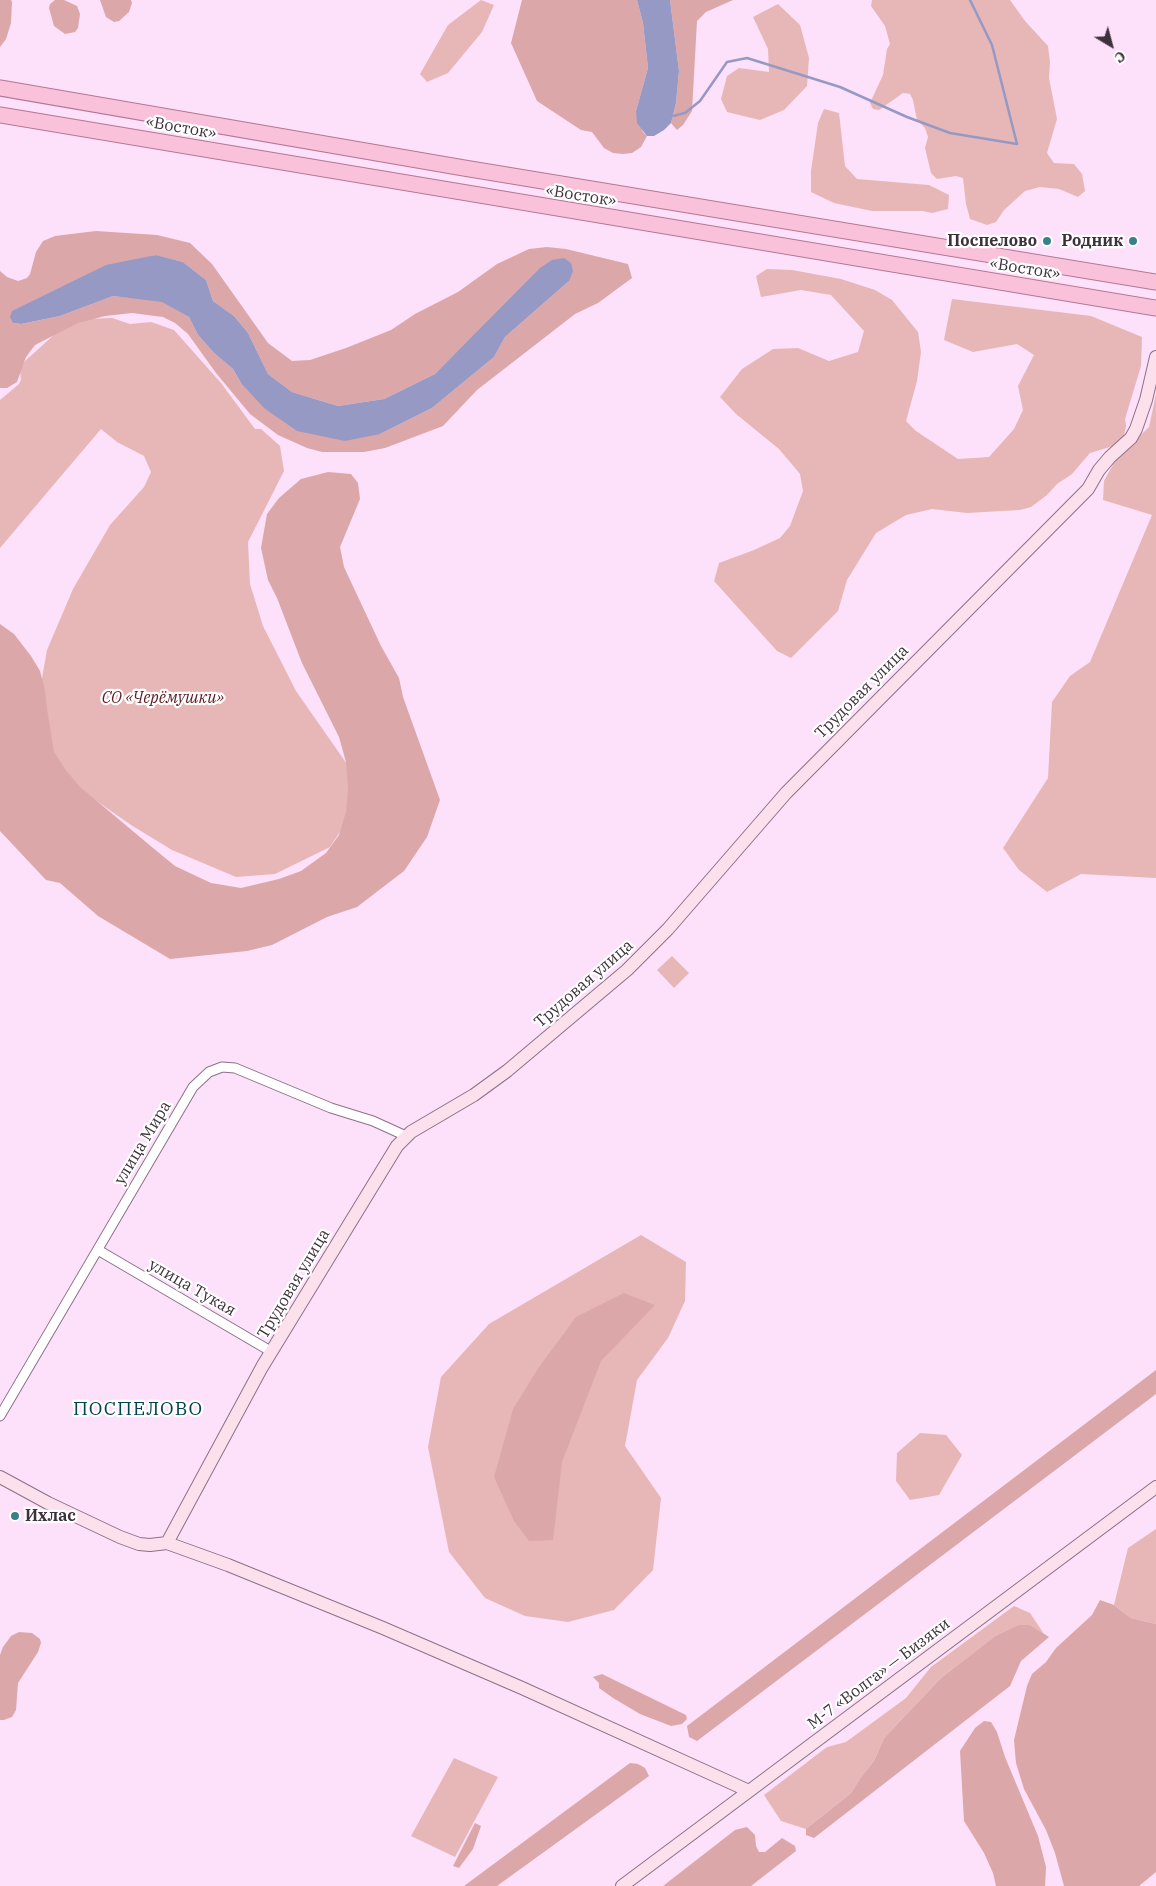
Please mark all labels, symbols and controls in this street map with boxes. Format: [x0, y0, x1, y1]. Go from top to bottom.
north arrow [1086, 20, 1136, 70]
text: С [1111, 47, 1129, 67]
street label: «Восток» [144, 112, 218, 144]
street label: «Восток» [544, 181, 618, 211]
place label: Поспелово [947, 231, 1037, 251]
place label: Родник [1062, 231, 1123, 251]
marker: Поспелово [1041, 235, 1053, 247]
marker: Родник [1127, 235, 1139, 247]
street label: «Восток» [988, 254, 1062, 284]
street label: Трудовая улица [811, 641, 913, 743]
park label: СО «Черёмушки» [102, 688, 224, 708]
street label: Трудовая улица [531, 936, 637, 1032]
street label: улица Мира [110, 1098, 176, 1188]
street label: Трудовая улица [254, 1226, 334, 1342]
street label: улица Тукая [145, 1255, 239, 1321]
district label: ПОСПЕЛОВО [72, 1399, 204, 1421]
place label: Ихлас [25, 1506, 76, 1526]
marker: Ихлас [9, 1510, 21, 1522]
street label: М-7 «Волга» — Бизяки [804, 1614, 954, 1734]

